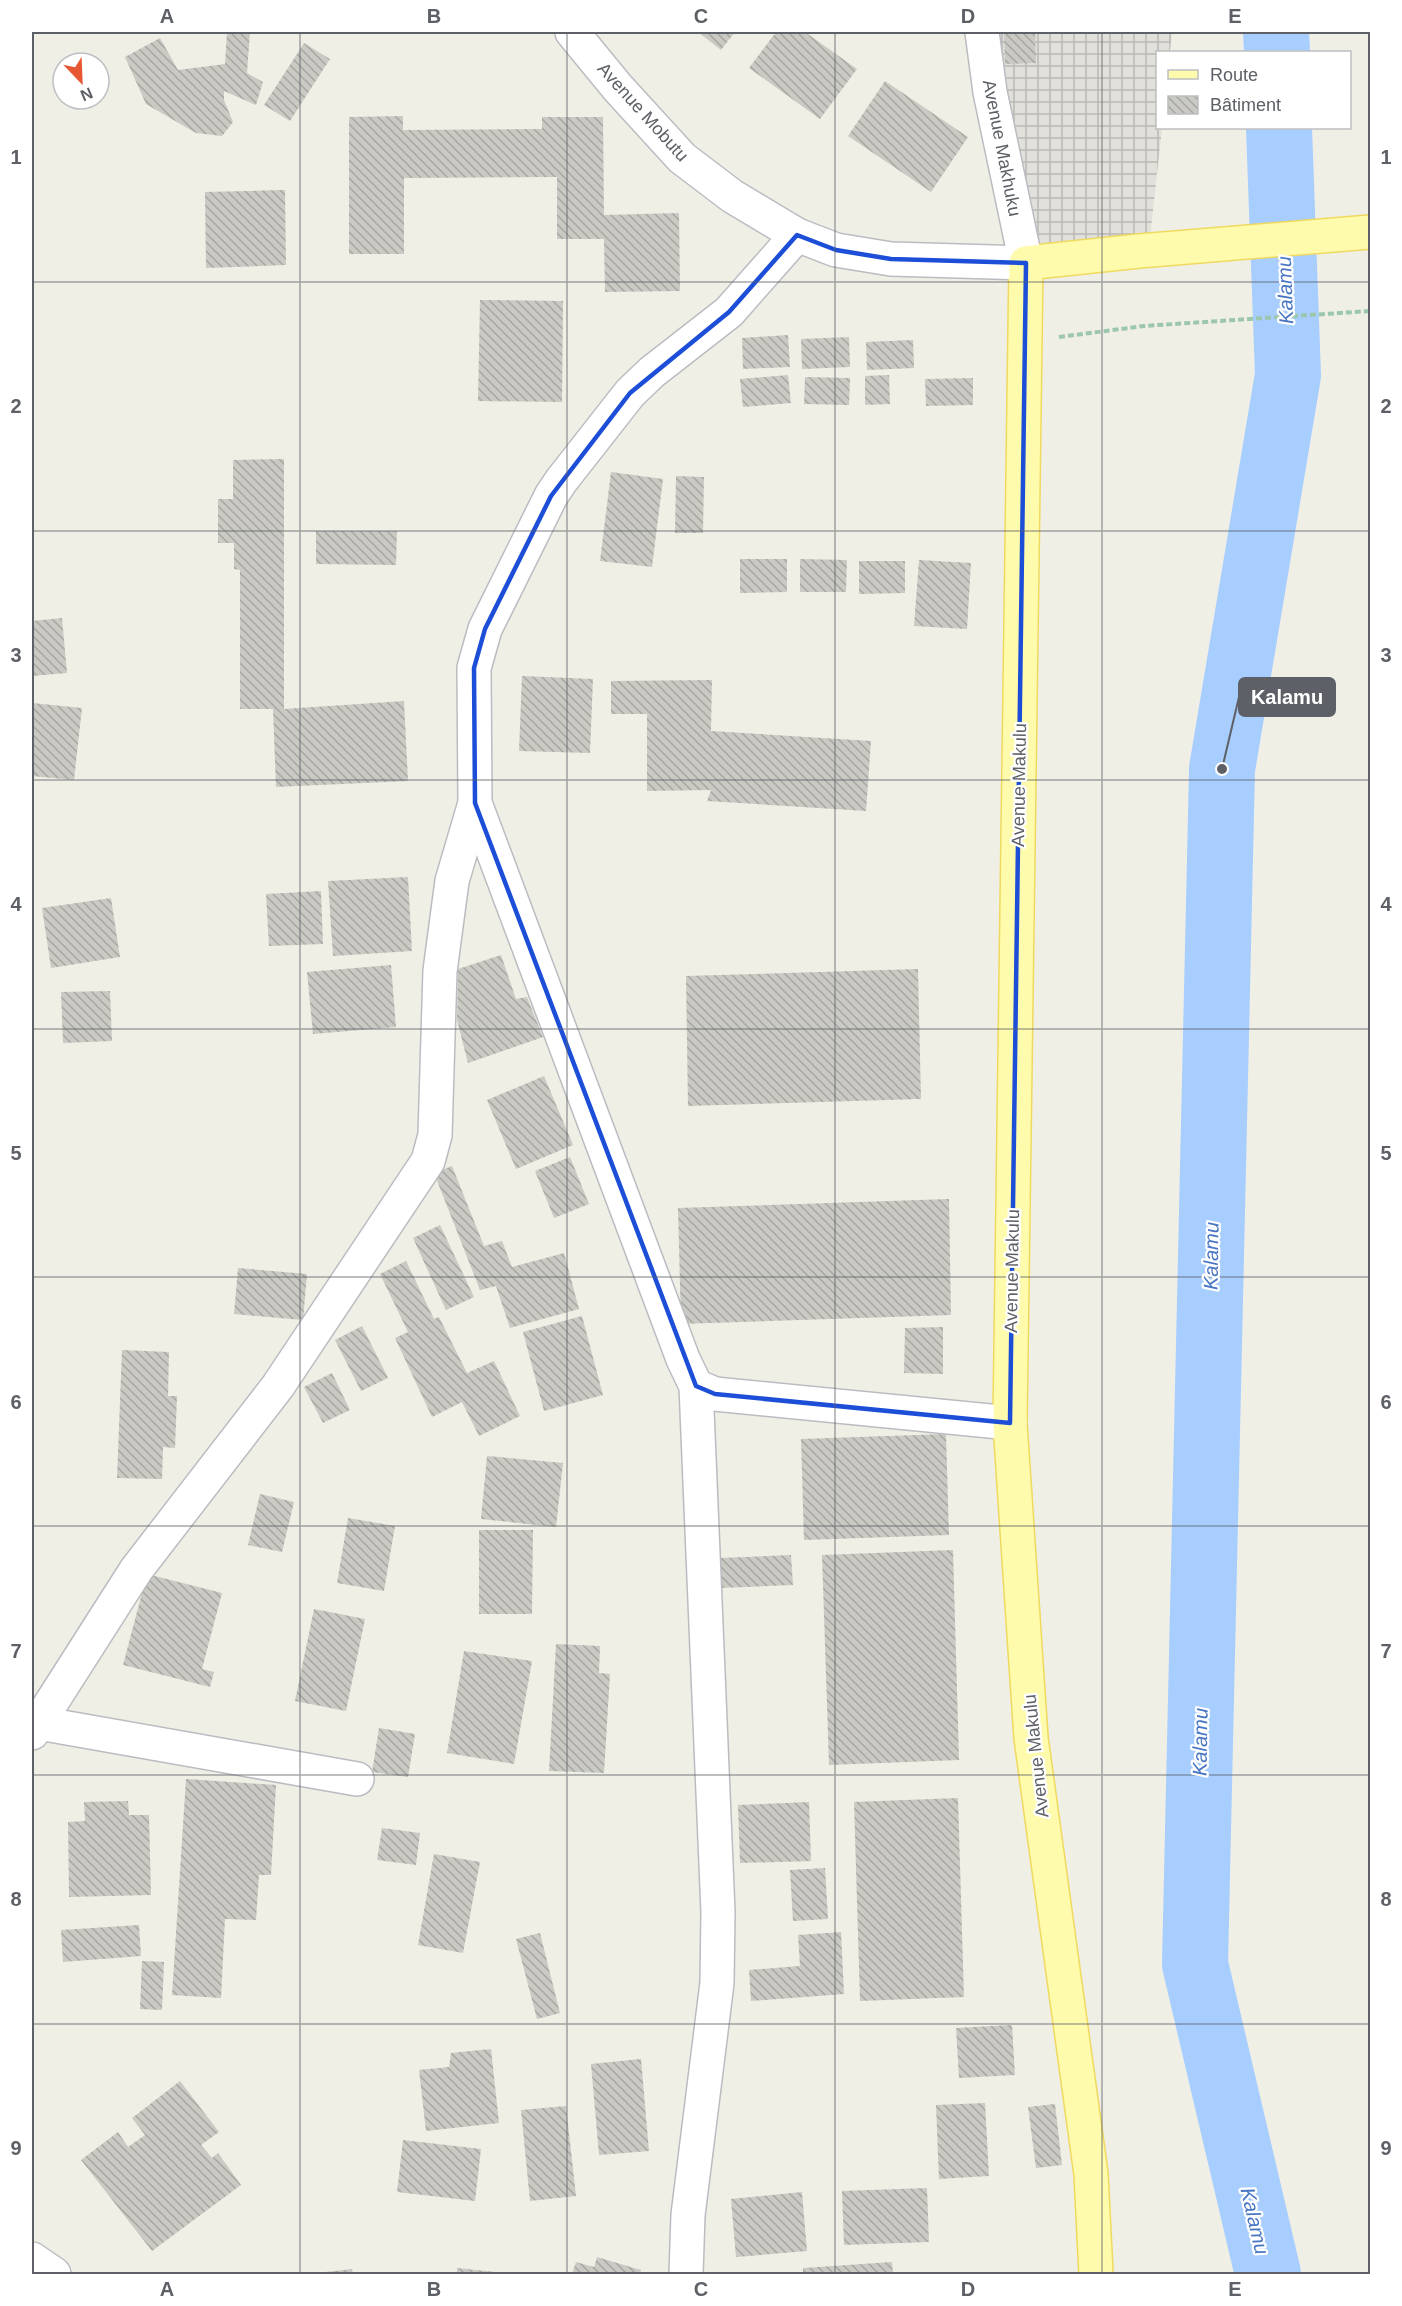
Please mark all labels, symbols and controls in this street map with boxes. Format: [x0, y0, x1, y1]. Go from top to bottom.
text: A [160, 5, 174, 27]
text: B [427, 5, 441, 27]
text: C [694, 5, 708, 27]
text: D [961, 5, 975, 27]
text: E [1228, 5, 1242, 27]
north arrow [51, 51, 111, 111]
legend [1156, 51, 1351, 129]
street label: Avenue Mobutu [593, 59, 693, 165]
text: Route [1210, 65, 1258, 85]
street label: Avenue Makhuku [979, 78, 1025, 218]
text: N [78, 84, 95, 104]
text: Bâtiment [1210, 95, 1281, 115]
text: 1 [10, 146, 22, 168]
text: 1 [1380, 146, 1392, 168]
water label: Kalamu [1273, 256, 1297, 324]
text: 2 [10, 395, 22, 417]
text: 2 [1380, 395, 1392, 417]
text: 3 [10, 644, 22, 666]
text: 3 [1380, 644, 1392, 666]
callout: Kalamu [1239, 678, 1335, 716]
text: Kalamu [1251, 686, 1323, 708]
street label: Avenue Makulu [1008, 723, 1030, 847]
text: 4 [10, 893, 22, 915]
text: 4 [1380, 893, 1392, 915]
text: 5 [10, 1142, 22, 1164]
text: 5 [1380, 1142, 1392, 1164]
street label: Avenue Makulu [1001, 1209, 1023, 1333]
water label: Kalamu [1199, 1222, 1223, 1290]
text: 6 [10, 1391, 22, 1413]
text: 6 [1380, 1391, 1392, 1413]
text: 7 [10, 1640, 22, 1662]
text: 7 [1380, 1640, 1392, 1662]
street label: Avenue Makulu [1020, 1693, 1052, 1819]
water label: Kalamu [1188, 1708, 1212, 1776]
text: 8 [10, 1888, 22, 1910]
text: 8 [1380, 1888, 1392, 1910]
text: 9 [10, 2137, 22, 2159]
text: 9 [1380, 2137, 1392, 2159]
water label: Kalamu [1237, 2185, 1273, 2257]
text: A [160, 2278, 174, 2300]
text: B [427, 2278, 441, 2300]
text: C [694, 2278, 708, 2300]
text: D [961, 2278, 975, 2300]
text: E [1228, 2278, 1242, 2300]

